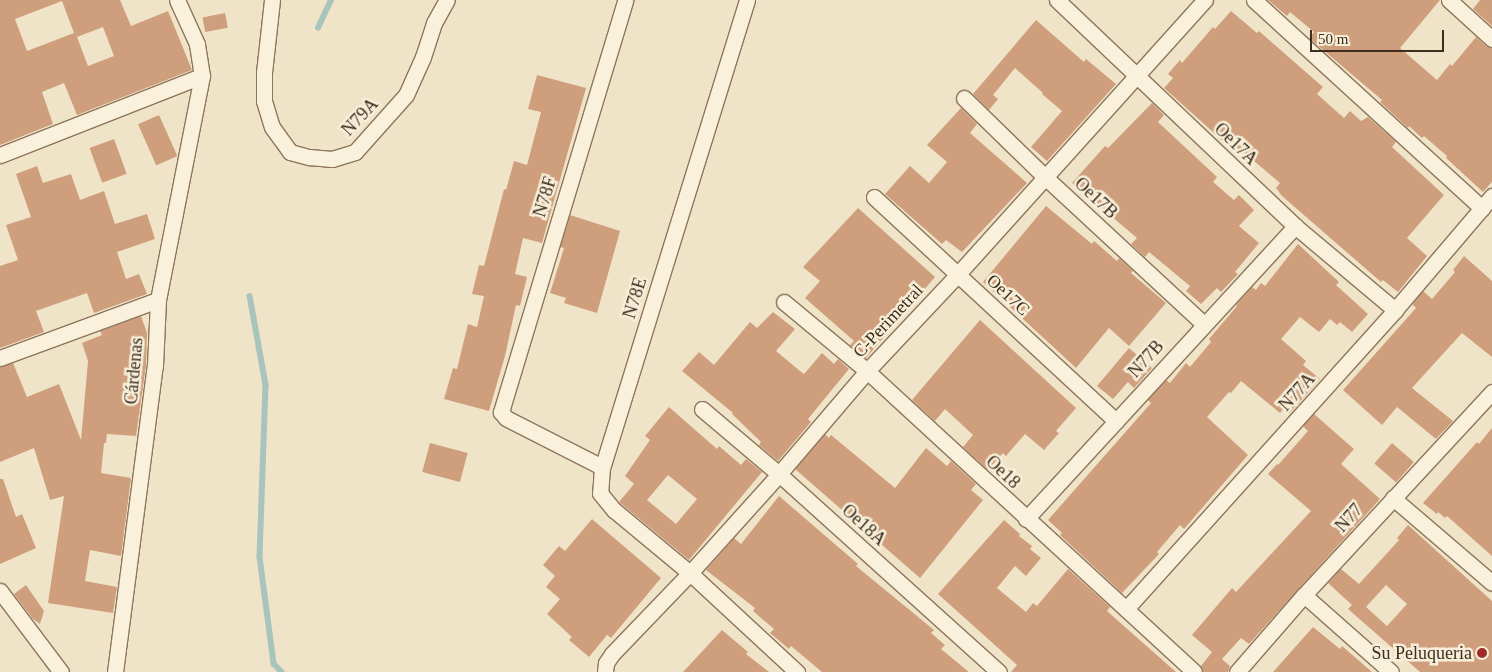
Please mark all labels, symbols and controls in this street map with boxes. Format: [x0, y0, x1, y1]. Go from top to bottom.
scale bar [1312, 20, 1446, 52]
text: 50 m [1318, 31, 1348, 47]
street label: N79A [337, 94, 383, 140]
street label: Oe17A [1210, 118, 1262, 170]
street label: Oe17B [1070, 173, 1122, 223]
street label: N78F [529, 174, 561, 220]
street label: Oe17C [982, 270, 1034, 320]
street label: N78E [619, 275, 651, 321]
street label: C-Perimetral [848, 280, 928, 362]
street label: N77B [1124, 336, 1168, 382]
street label: Cárdenas [120, 337, 148, 405]
street label: N77A [1274, 368, 1320, 416]
street label: Oe18 [981, 451, 1025, 493]
street label: N77 [1331, 499, 1367, 537]
street label: Oe18A [837, 500, 891, 550]
place label: Su Peluqueria [1372, 642, 1472, 664]
marker: Su Peluqueria [1476, 647, 1488, 659]

